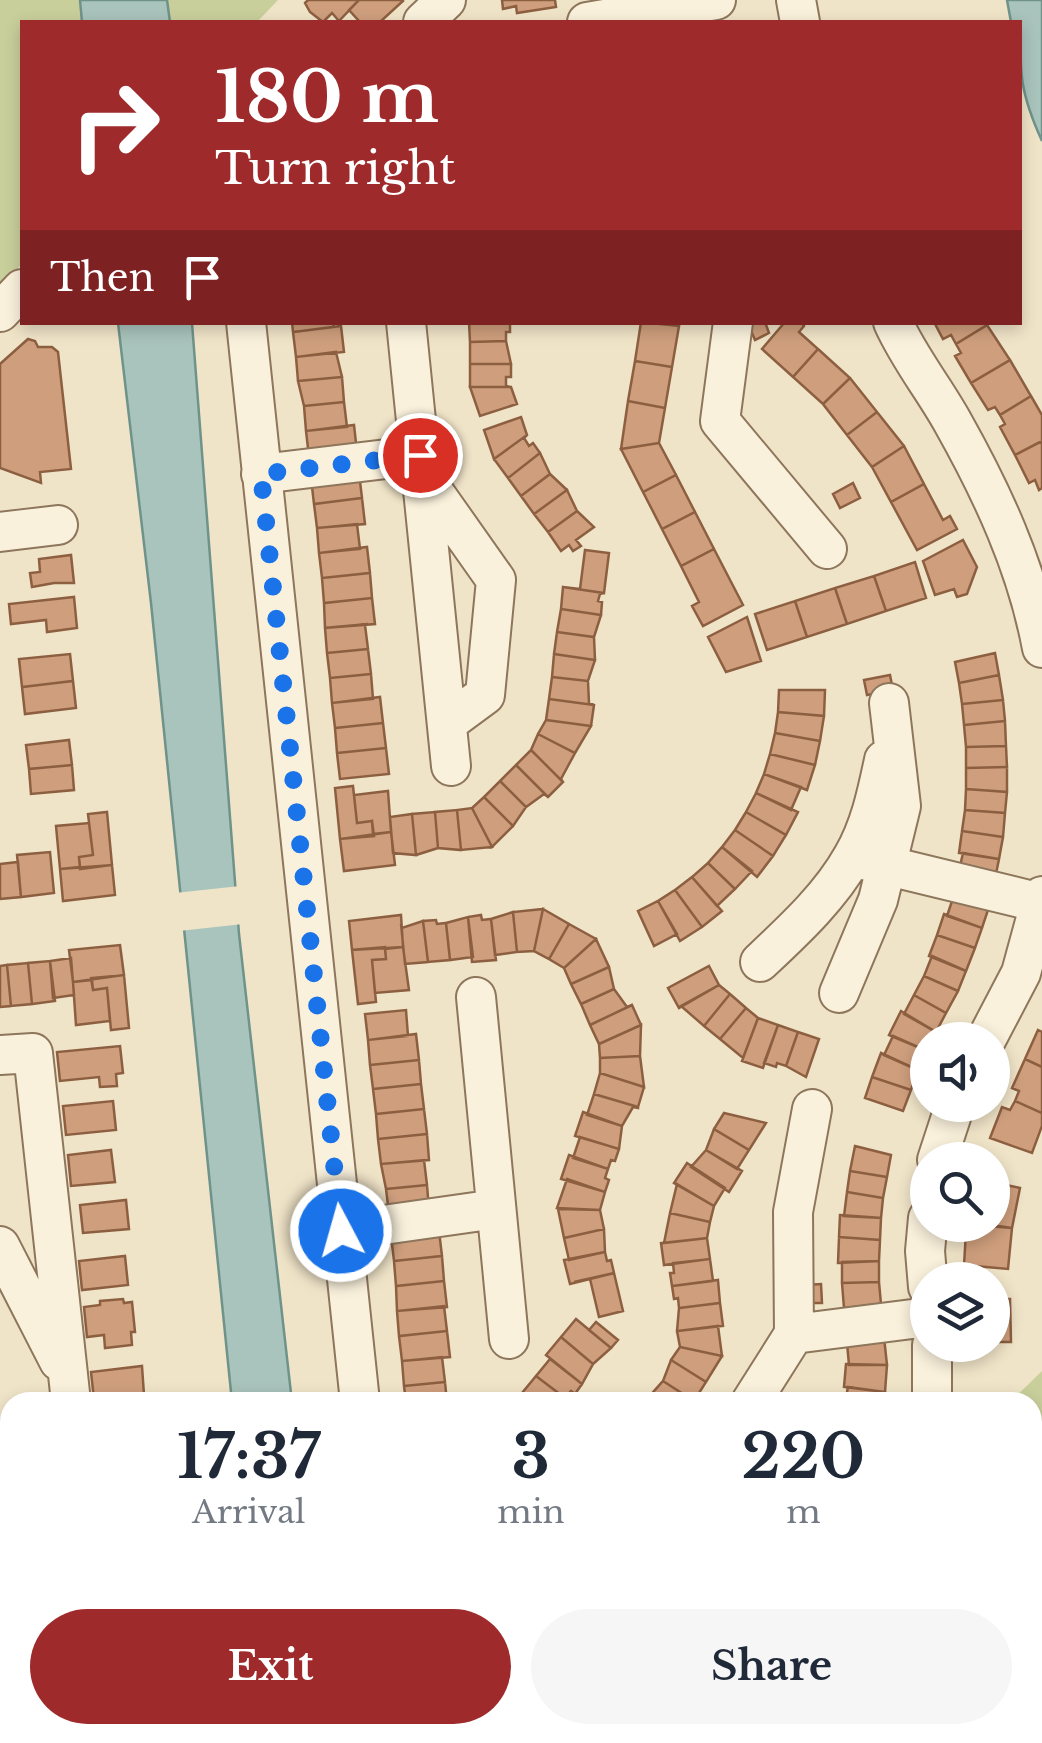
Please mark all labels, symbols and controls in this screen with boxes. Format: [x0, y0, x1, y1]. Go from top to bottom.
text: 180 m [215, 54, 439, 141]
icon: right [50, 60, 180, 190]
text: Turn right [215, 140, 456, 196]
icon: arrive [175, 250, 230, 305]
text: Then [50, 254, 155, 301]
pin [378, 413, 463, 498]
icon: arrive [393, 428, 448, 483]
map controls [910, 1022, 1010, 1362]
button: sound [910, 1022, 1010, 1122]
button: search [910, 1142, 1010, 1242]
position arrow [289, 1179, 393, 1283]
button: layers [910, 1262, 1010, 1362]
text: 17:37 [177, 1420, 320, 1494]
text: 3 [512, 1420, 550, 1494]
text: 220 [742, 1420, 865, 1494]
text: Arrival [192, 1492, 305, 1532]
text: min [497, 1492, 565, 1532]
text: m [786, 1492, 820, 1532]
button: Exit [30, 1609, 511, 1724]
button: Share [531, 1609, 1012, 1724]

